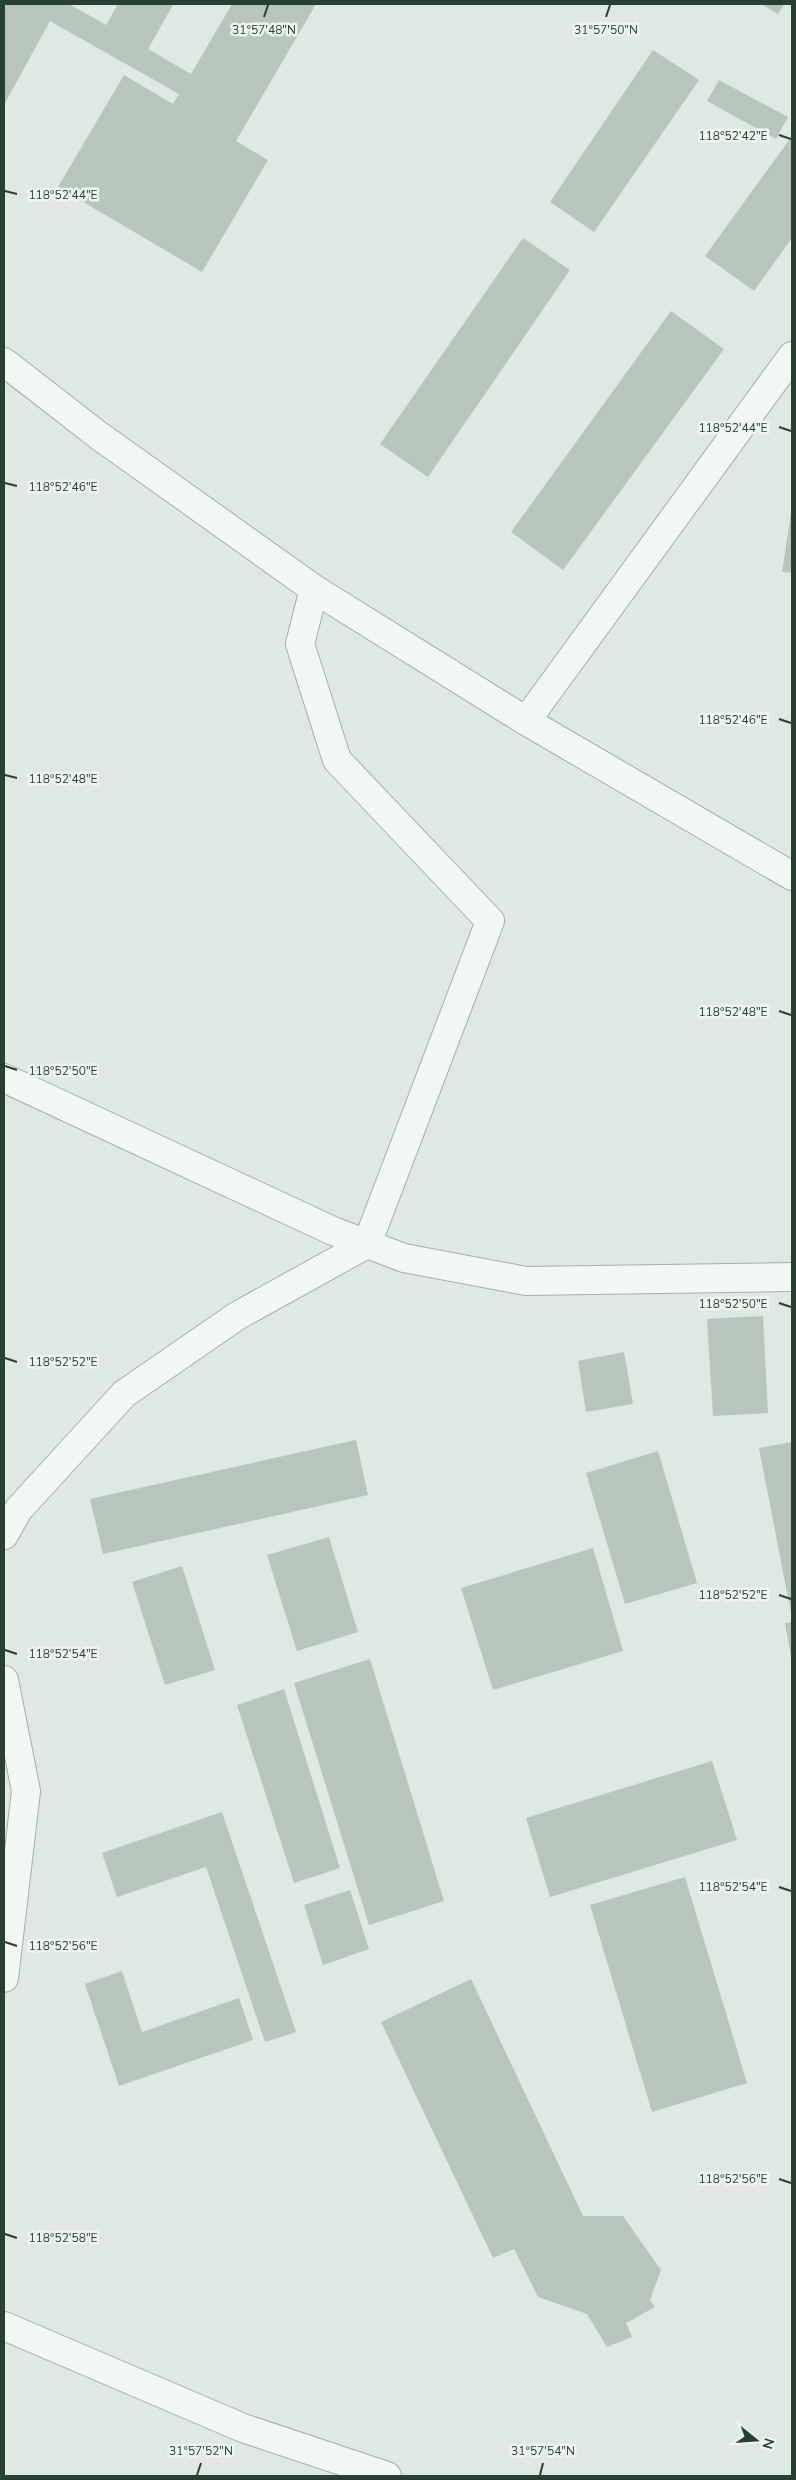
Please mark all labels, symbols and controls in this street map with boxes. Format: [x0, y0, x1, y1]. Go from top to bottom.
text: 31°57'48"N [232, 22, 296, 38]
text: 31°57'50"N [574, 22, 638, 38]
text: 118°52'42"E [698, 128, 768, 144]
text: 118°52'44"E [28, 187, 98, 203]
text: 118°52'44"E [698, 420, 768, 436]
text: 118°52'46"E [28, 479, 98, 495]
text: 118°52'46"E [698, 712, 768, 728]
text: 118°52'48"E [28, 771, 98, 787]
text: 118°52'48"E [698, 1004, 768, 1020]
text: 118°52'50"E [28, 1063, 98, 1079]
text: 118°52'50"E [698, 1296, 768, 1312]
text: 118°52'52"E [28, 1354, 98, 1370]
text: 118°52'52"E [698, 1587, 768, 1603]
text: 118°52'54"E [28, 1646, 98, 1662]
text: 118°52'54"E [698, 1879, 768, 1895]
text: 118°52'56"E [28, 1938, 98, 1954]
text: 118°52'56"E [698, 2171, 768, 2187]
text: 118°52'58"E [28, 2230, 98, 2246]
north arrow [731, 2415, 781, 2465]
text: N [757, 2436, 779, 2451]
text: 31°57'52"N [169, 2443, 233, 2459]
text: 31°57'54"N [511, 2443, 575, 2459]

